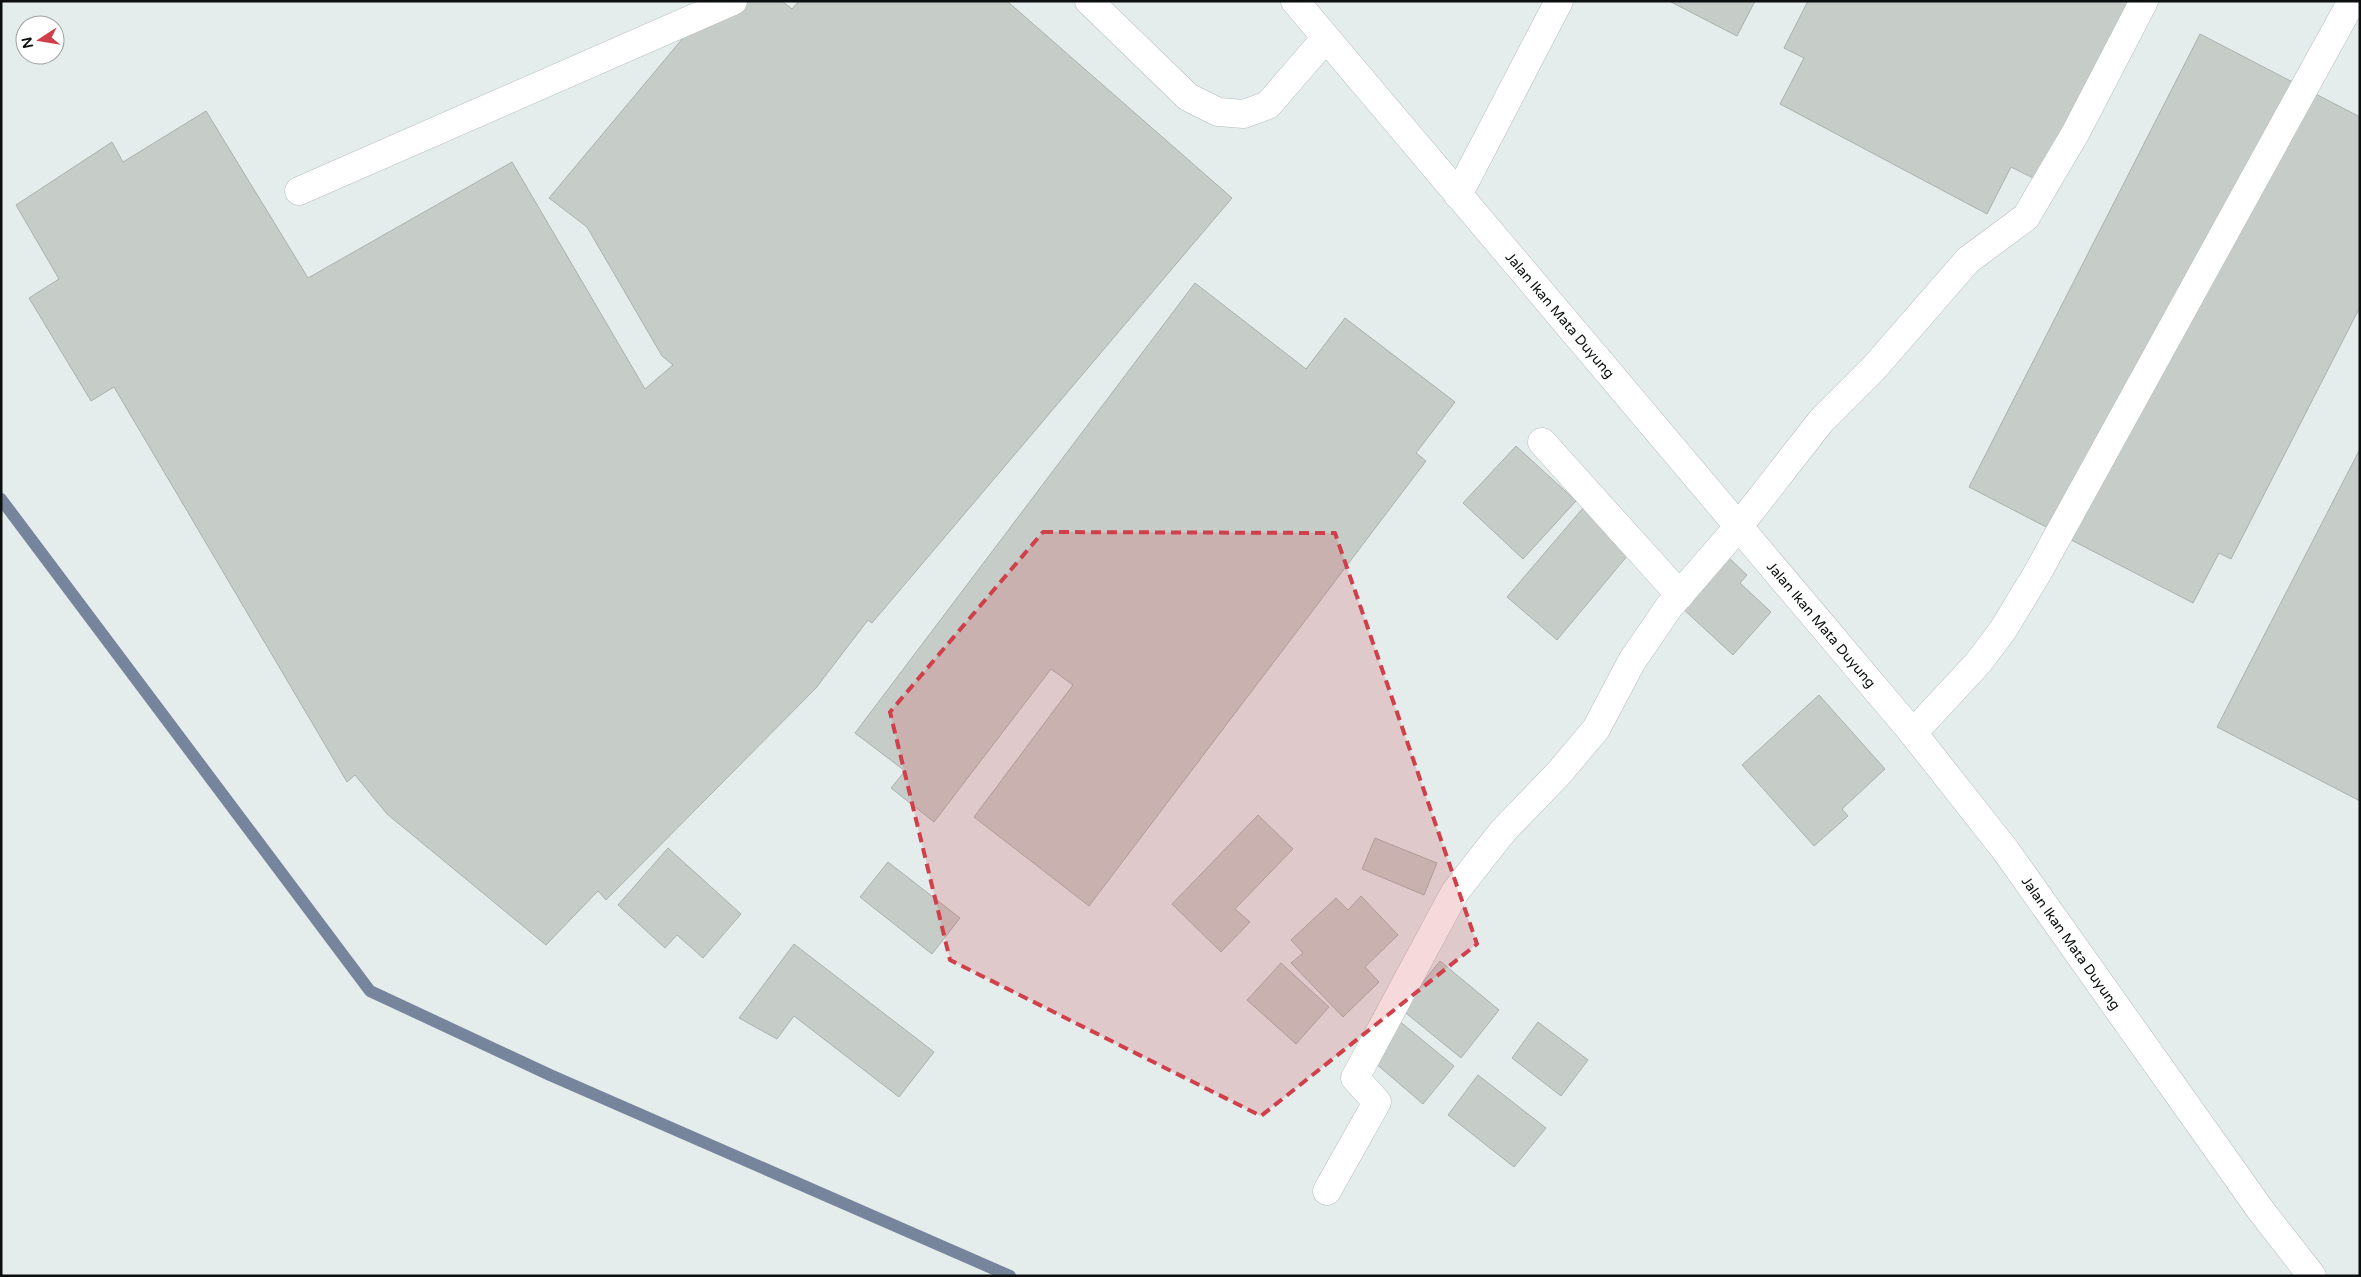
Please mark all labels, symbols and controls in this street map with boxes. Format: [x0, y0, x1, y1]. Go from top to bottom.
north arrow [15, 15, 65, 65]
text: N [18, 35, 37, 50]
street label: Jalan Ikan Mata Duyung [1502, 249, 1618, 382]
street label: Jalan Ikan Mata Duyung [1763, 558, 1879, 691]
street label: Jalan Ikan Mata Duyung [2018, 873, 2124, 1013]

